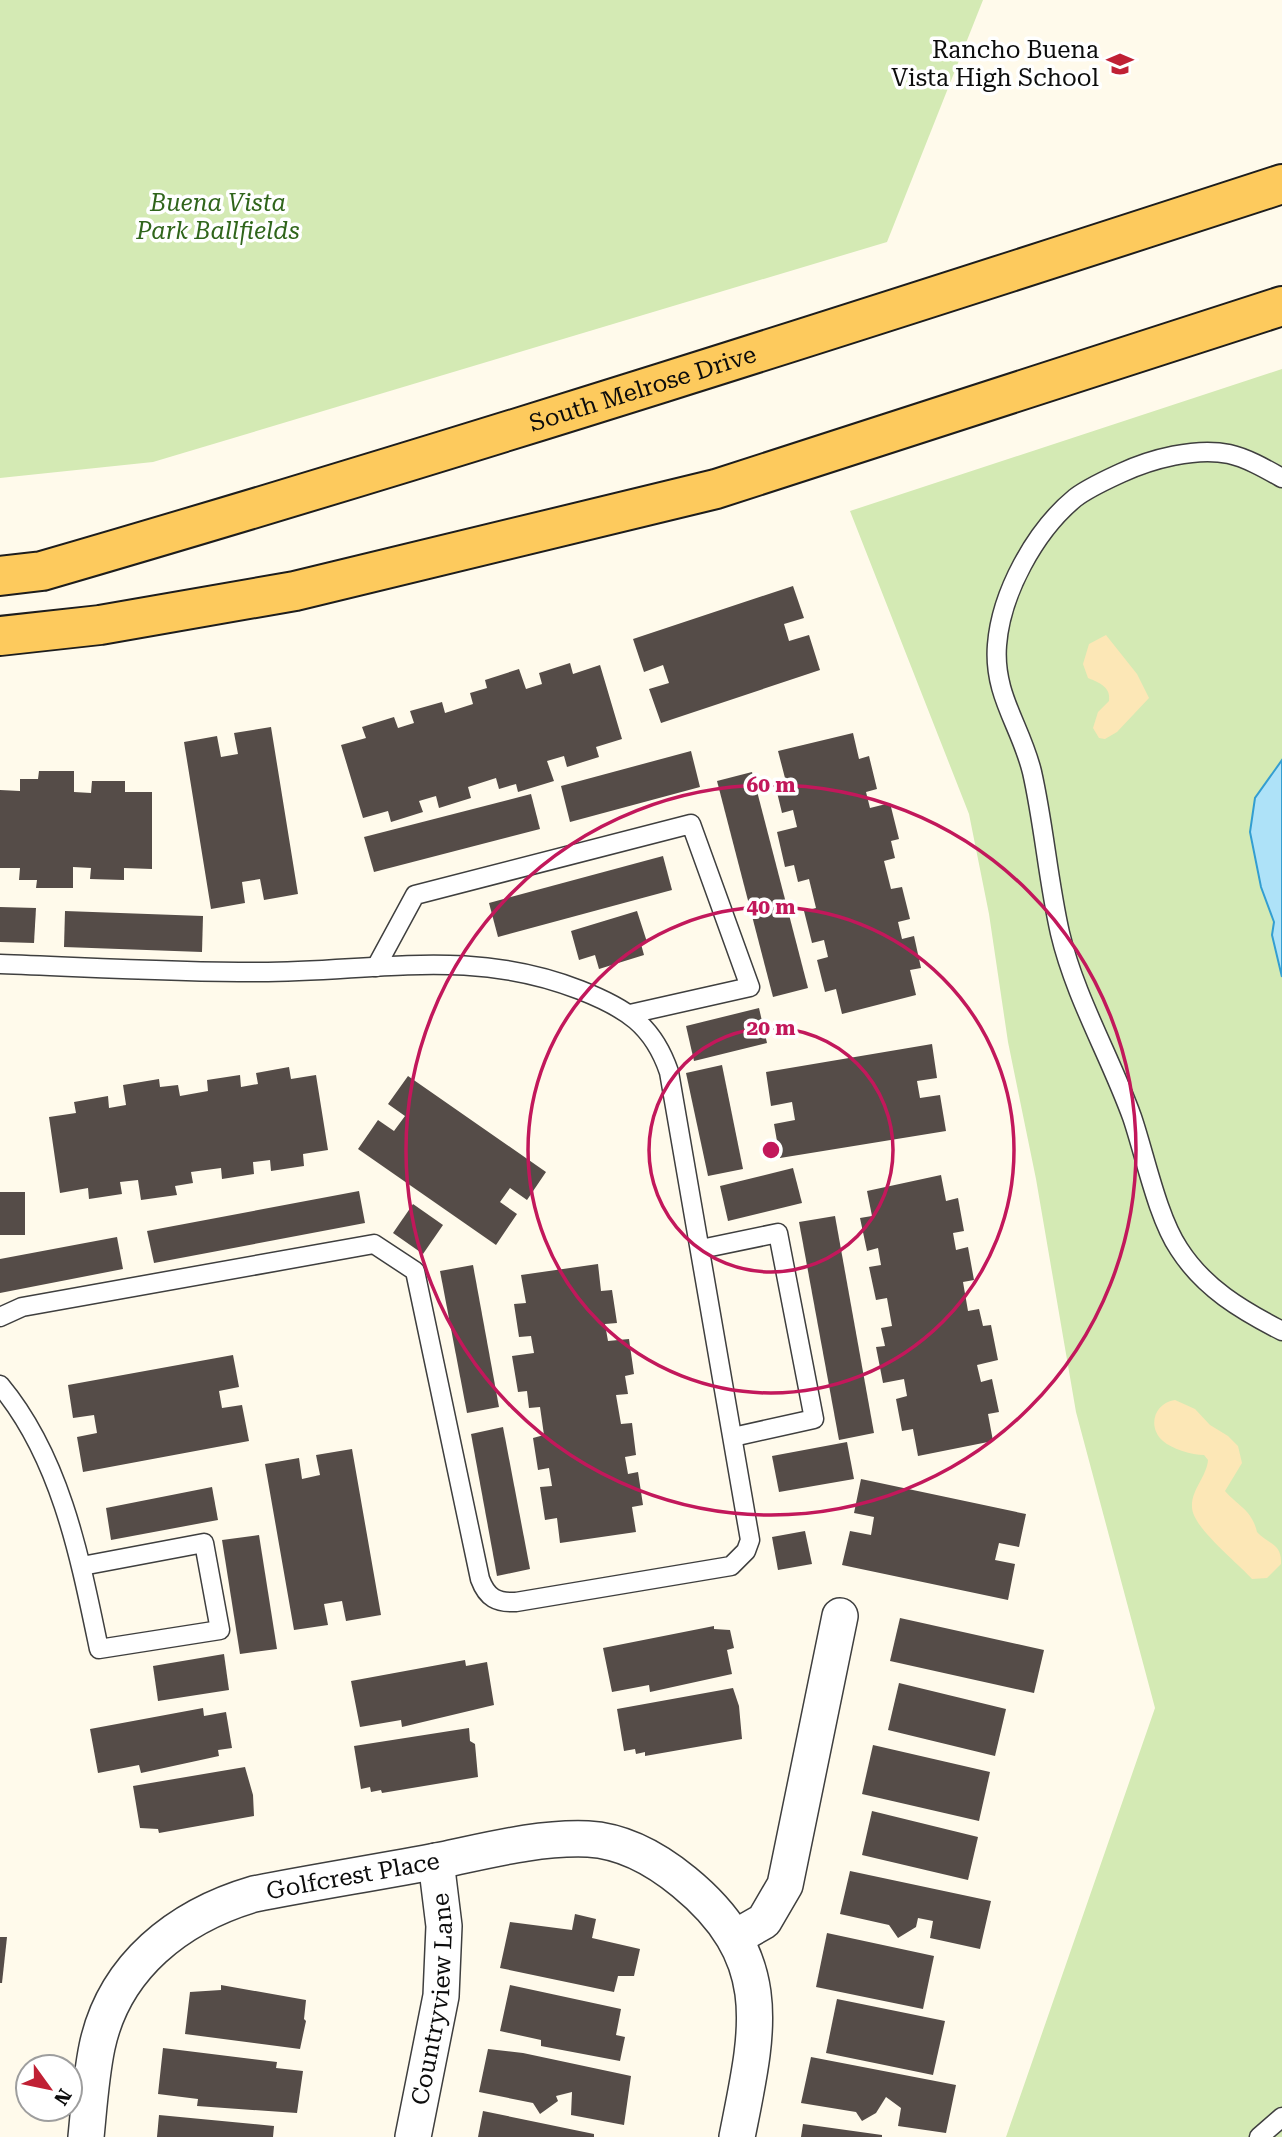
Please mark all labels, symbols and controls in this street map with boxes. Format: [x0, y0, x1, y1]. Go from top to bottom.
place label: Rancho Buena Vista High School [891, 36, 1099, 92]
school or university icon: Rancho Buena Vista High School [1105, 49, 1135, 79]
park label: Buena Vista Park Ballfields [135, 189, 300, 245]
street label: South Melrose Drive [526, 340, 760, 437]
text: 60 m [746, 773, 796, 797]
text: 40 m [746, 895, 796, 919]
text: 20 m [746, 1016, 796, 1040]
centre of rings [759, 1138, 783, 1162]
street label: Golfcrest Place [264, 1847, 442, 1905]
street label: Countryview Lane [406, 1891, 458, 2107]
north arrow [14, 2053, 84, 2123]
text: N [49, 2085, 76, 2110]

